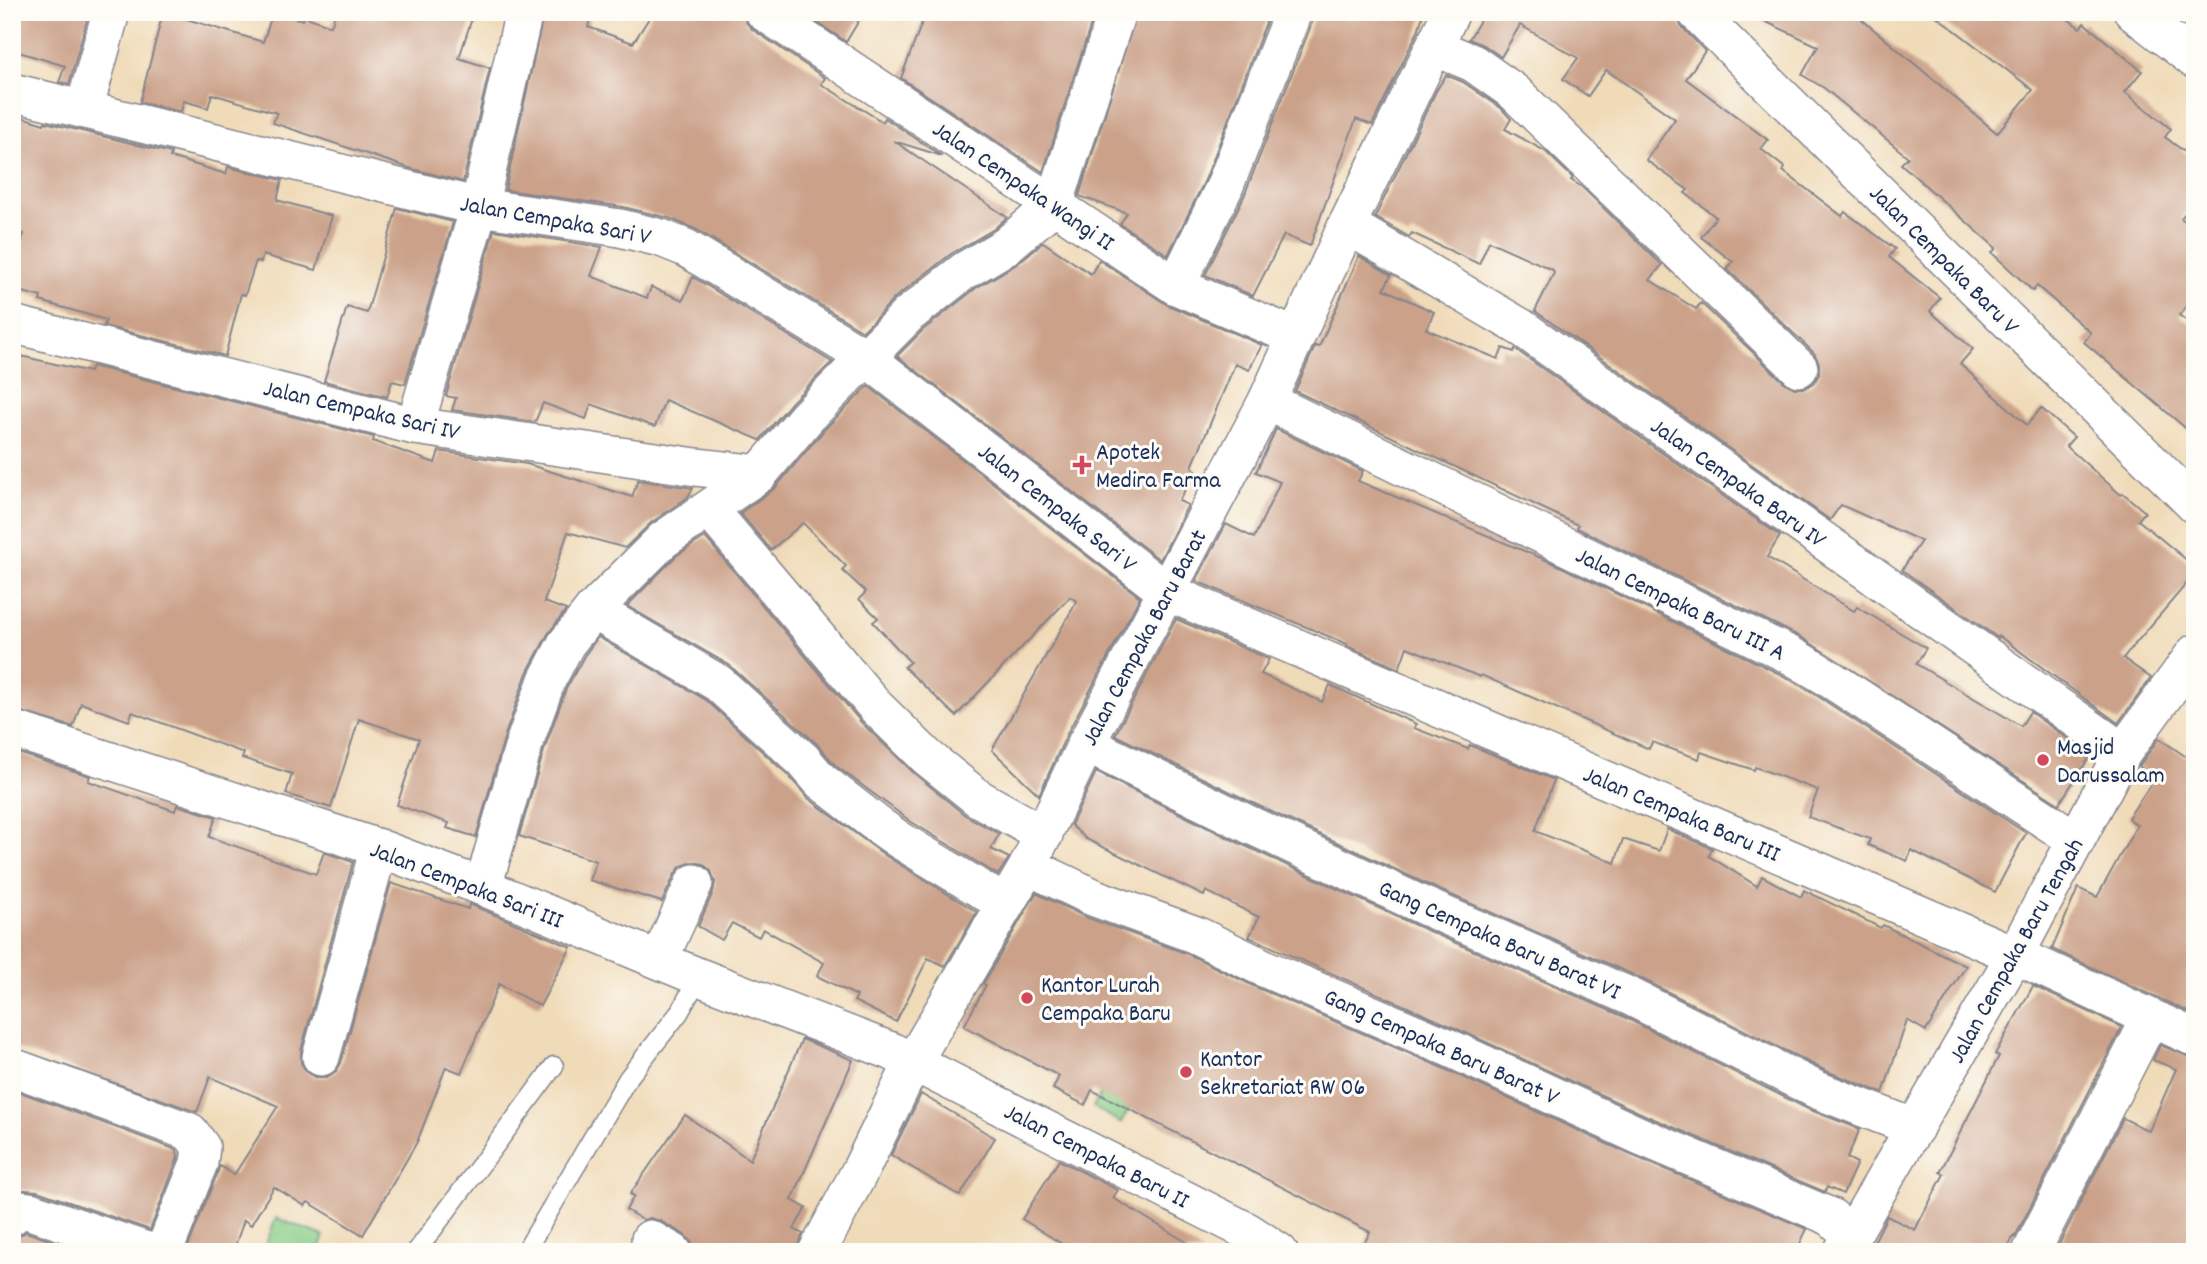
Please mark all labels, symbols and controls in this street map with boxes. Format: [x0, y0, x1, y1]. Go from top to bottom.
street label: Jalan Cempaka Wangi II [925, 114, 1120, 261]
street label: Jalan Cempaka Baru V [1860, 178, 2026, 344]
street label: Jalan Cempaka Sari V [457, 188, 654, 256]
street label: Jalan Cempaka Sari IV [260, 373, 464, 451]
street label: Jalan Cempaka Baru IV [1642, 411, 1832, 558]
street label: Jalan Cempaka Sari V [969, 436, 1143, 583]
place label: Apotek Medira Farma [1096, 437, 1221, 499]
marker: Apotek Medira Farma [1074, 457, 1090, 473]
street label: Jalan Cempaka Baru Barat [1074, 524, 1217, 753]
street label: Jalan Cempaka Baru III A [1569, 540, 1790, 671]
place label: Masjid Darussalam [2057, 732, 2165, 794]
marker: Masjid Darussalam [2035, 752, 2051, 768]
street label: Jalan Cempaka Baru III [1577, 759, 1785, 873]
street label: Jalan Cempaka Baru Tengah [1941, 833, 2094, 1070]
street label: Jalan Cempaka Sari III [364, 834, 568, 939]
street label: Gang Cempaka Baru Barat VI [1372, 873, 1626, 1011]
place label: Kantor Lurah Cempaka Baru [1041, 970, 1171, 1032]
street label: Gang Cempaka Baru Barat V [1318, 981, 1564, 1116]
marker: Kantor Lurah Cempaka Baru [1019, 990, 1035, 1006]
place label: Kantor Sekretariat RW 06 [1200, 1044, 1365, 1106]
marker: Kantor Sekretariat RW 06 [1178, 1064, 1194, 1080]
street label: Jalan Cempaka Baru II [997, 1096, 1195, 1219]

